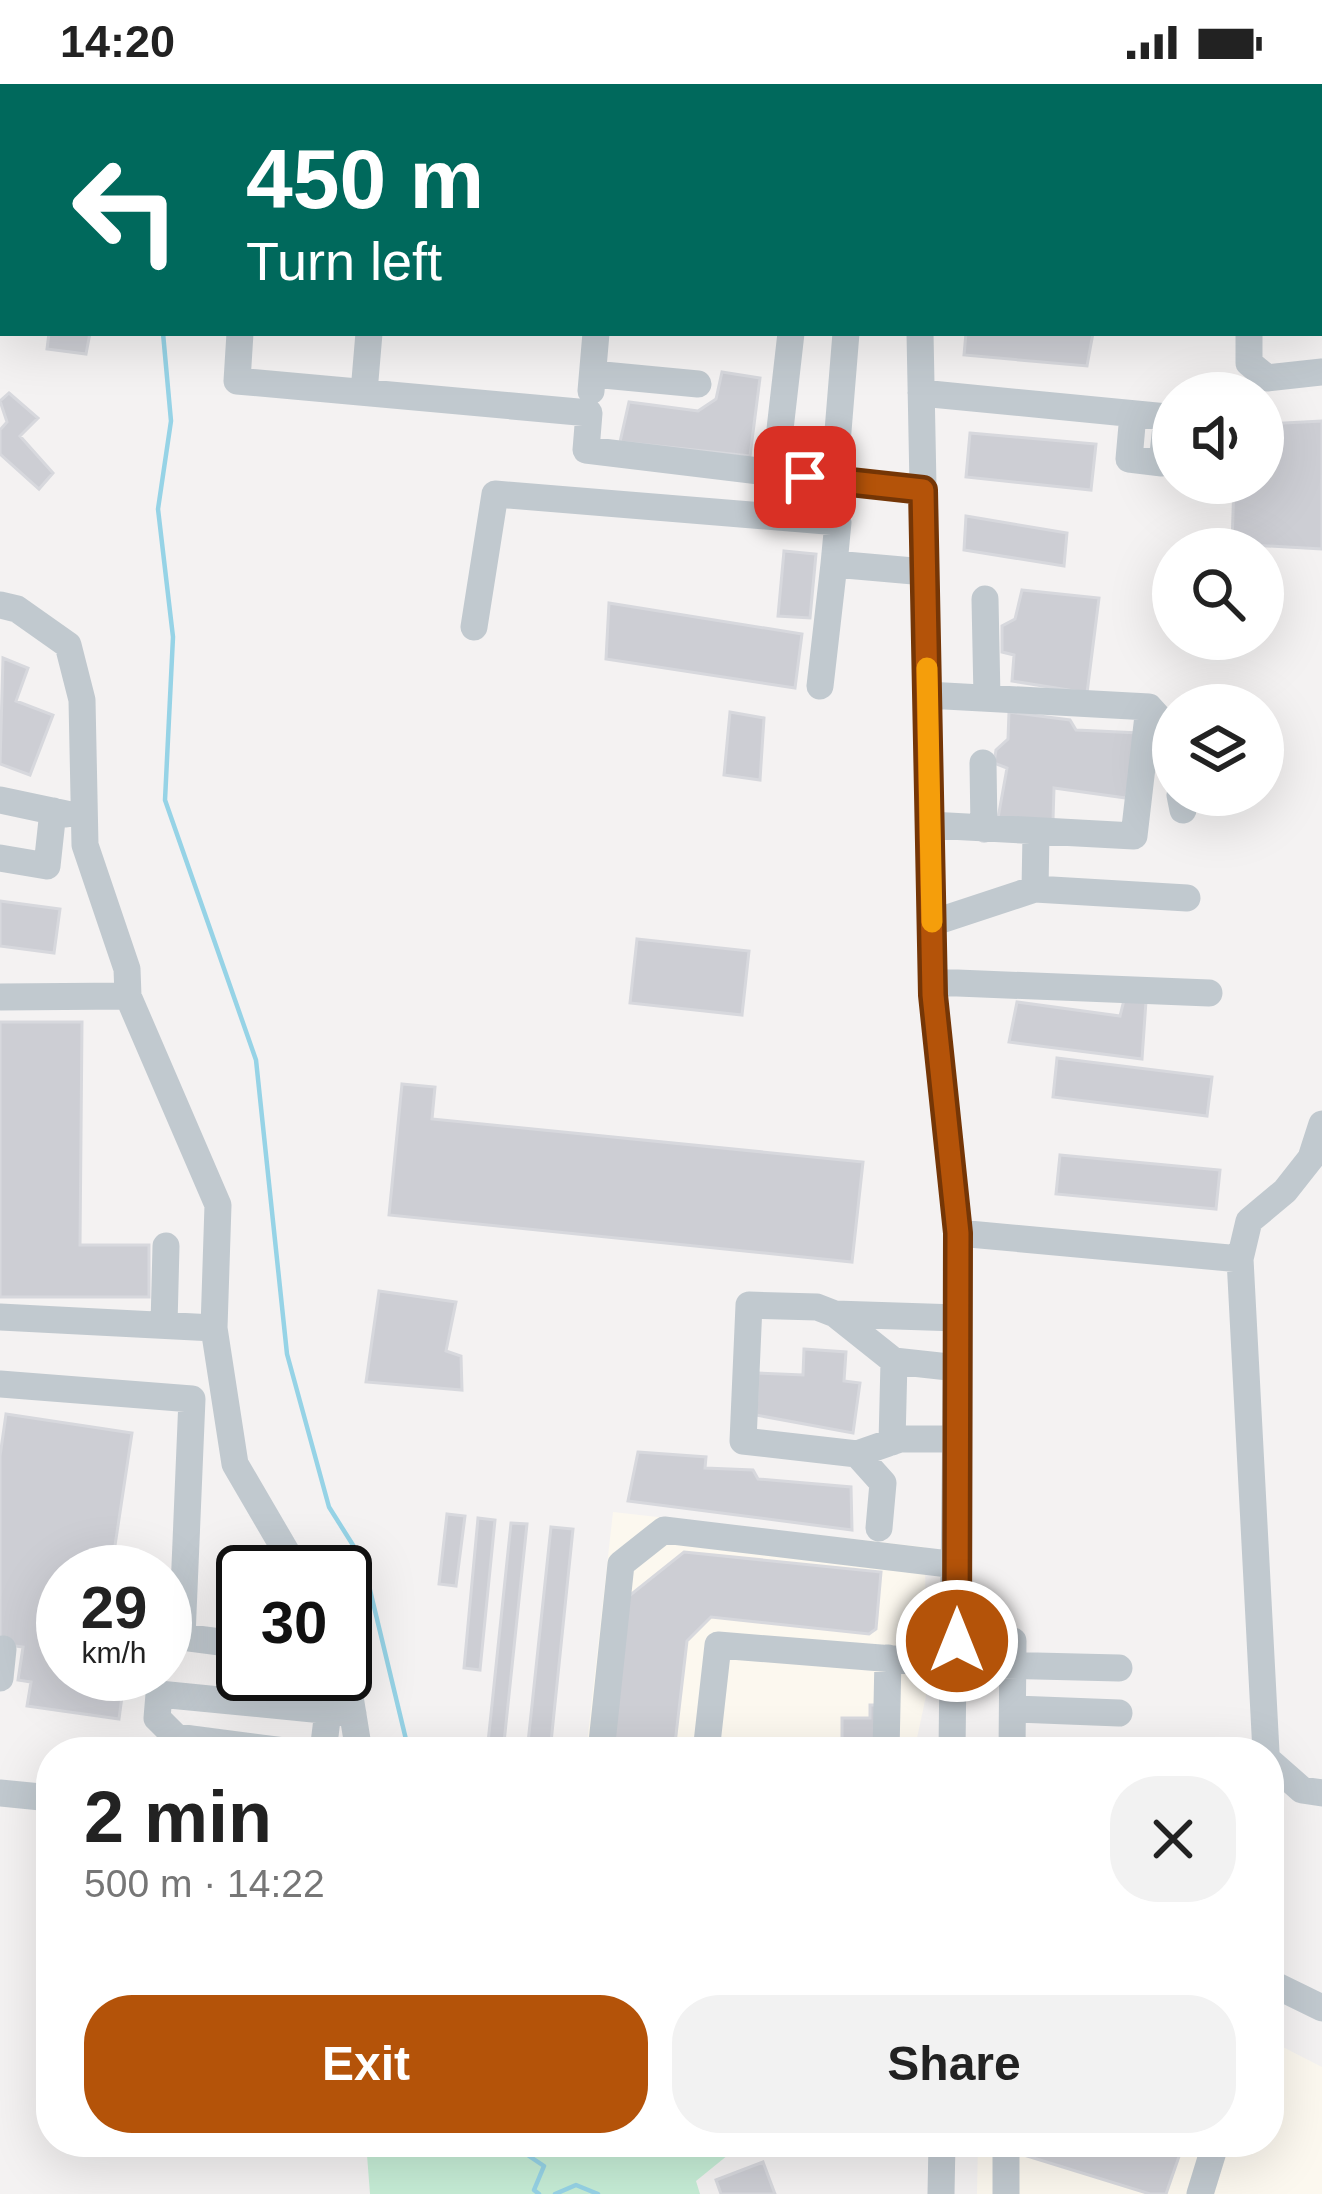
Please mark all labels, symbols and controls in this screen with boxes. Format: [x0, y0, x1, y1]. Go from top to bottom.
text: 14:20 [60, 16, 175, 67]
icon: left [48, 132, 204, 288]
text: 450 m [246, 132, 484, 226]
text: Turn left [246, 231, 442, 291]
map controls [1152, 372, 1284, 816]
button: sound [1152, 372, 1284, 504]
pin [754, 426, 856, 528]
icon: arrive [772, 444, 838, 510]
button: search [1152, 528, 1284, 660]
button: layers [1152, 684, 1284, 816]
speed limit sign: 30 [216, 1545, 372, 1701]
text: 29 [81, 1574, 147, 1641]
position arrow [894, 1578, 1020, 1704]
text: km/h [81, 1636, 147, 1669]
button: close [1110, 1776, 1236, 1902]
text: 2 min [84, 1777, 272, 1857]
text: 500 m · 14:22 [84, 1862, 325, 1905]
button: Exit [84, 1995, 648, 2133]
button: Share [672, 1995, 1236, 2133]

